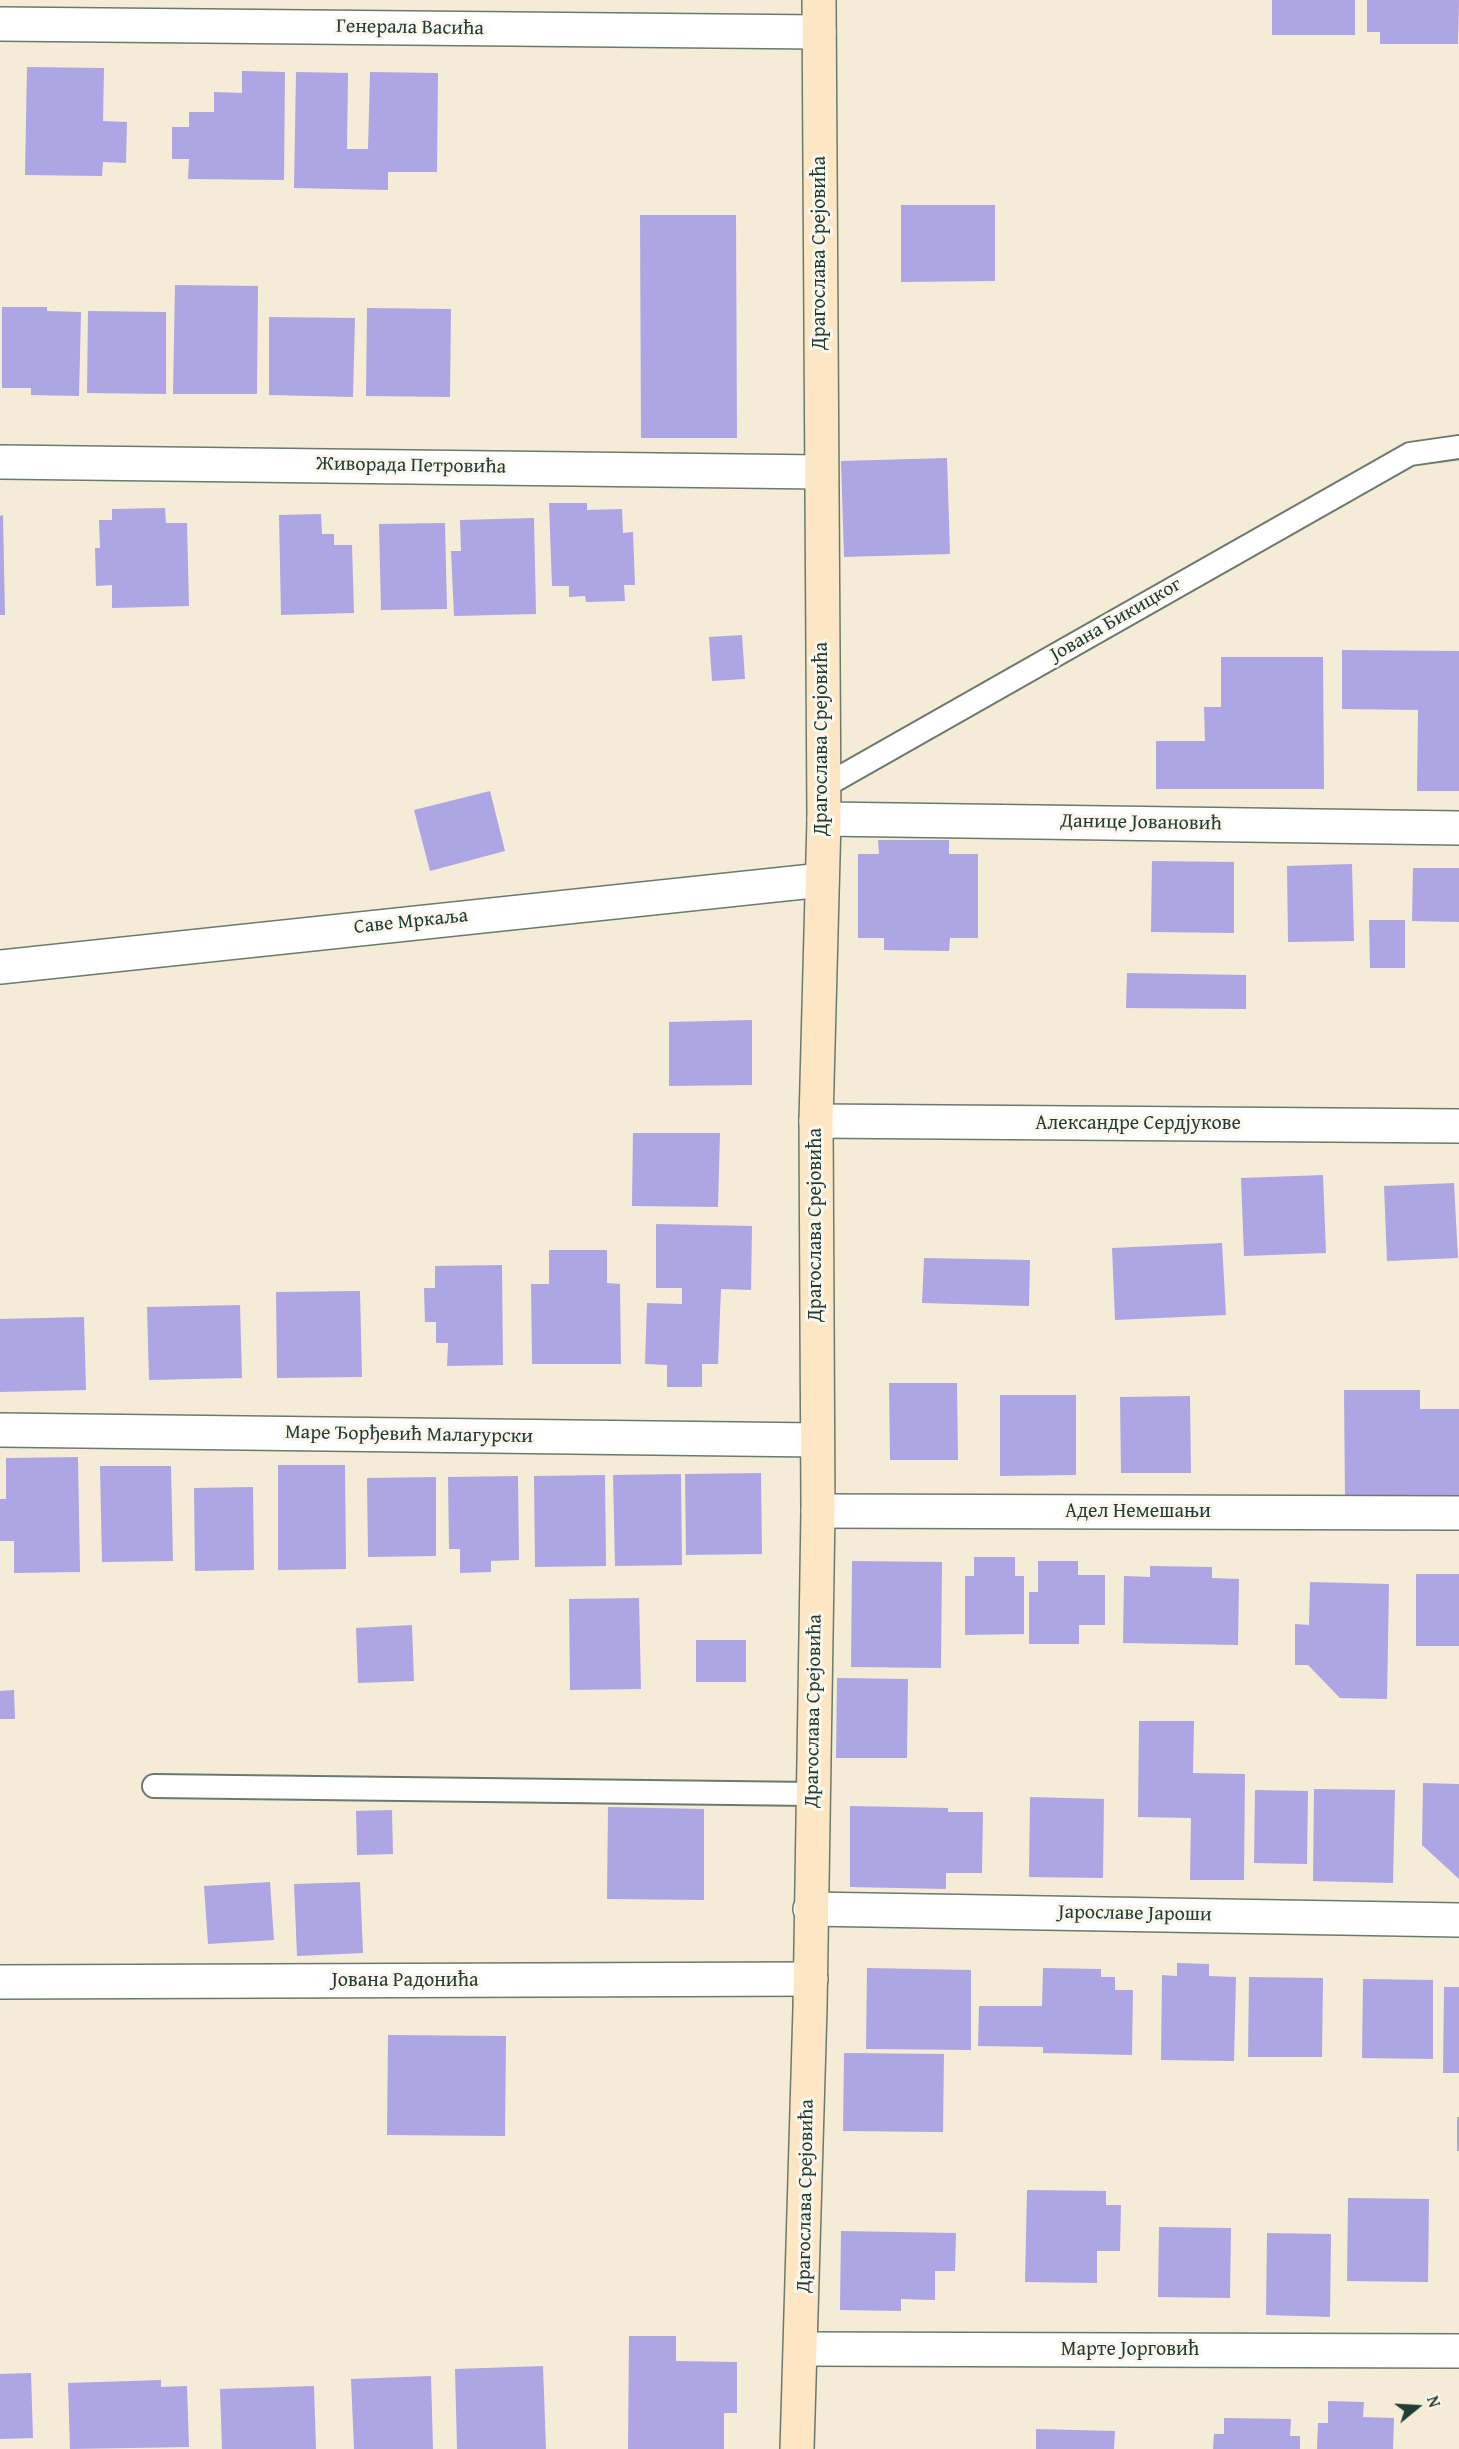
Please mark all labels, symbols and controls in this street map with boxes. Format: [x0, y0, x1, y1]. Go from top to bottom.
street label: Генерала Васића [336, 15, 484, 41]
street label: Драгослава Срејовића [808, 156, 832, 350]
street label: Живорада Петровића [316, 452, 506, 480]
street label: Јована Бикицког [1046, 573, 1186, 667]
street label: Драгослава Срејовића [810, 642, 834, 836]
street label: Данице Јовановић [1060, 810, 1222, 836]
street label: Саве Мркаља [353, 904, 469, 940]
street label: Александре Сердјукове [1035, 1112, 1241, 1136]
street label: Драгослава Срејовића [804, 1128, 828, 1322]
street label: Маре Ђорђевић Малагурски [285, 1421, 533, 1449]
street label: Адел Немешањи [1065, 1500, 1211, 1524]
street label: Драгослава Срејовића [800, 1614, 828, 1808]
street label: Јарославе Јароши [1058, 1901, 1212, 1927]
street label: Јована Радонића [332, 1969, 478, 1993]
street label: Драгослава Срејовића [792, 2099, 820, 2293]
street label: Марте Јорговић [1061, 2338, 1199, 2362]
north arrow [1387, 2377, 1447, 2437]
text: N [1421, 2393, 1447, 2410]

